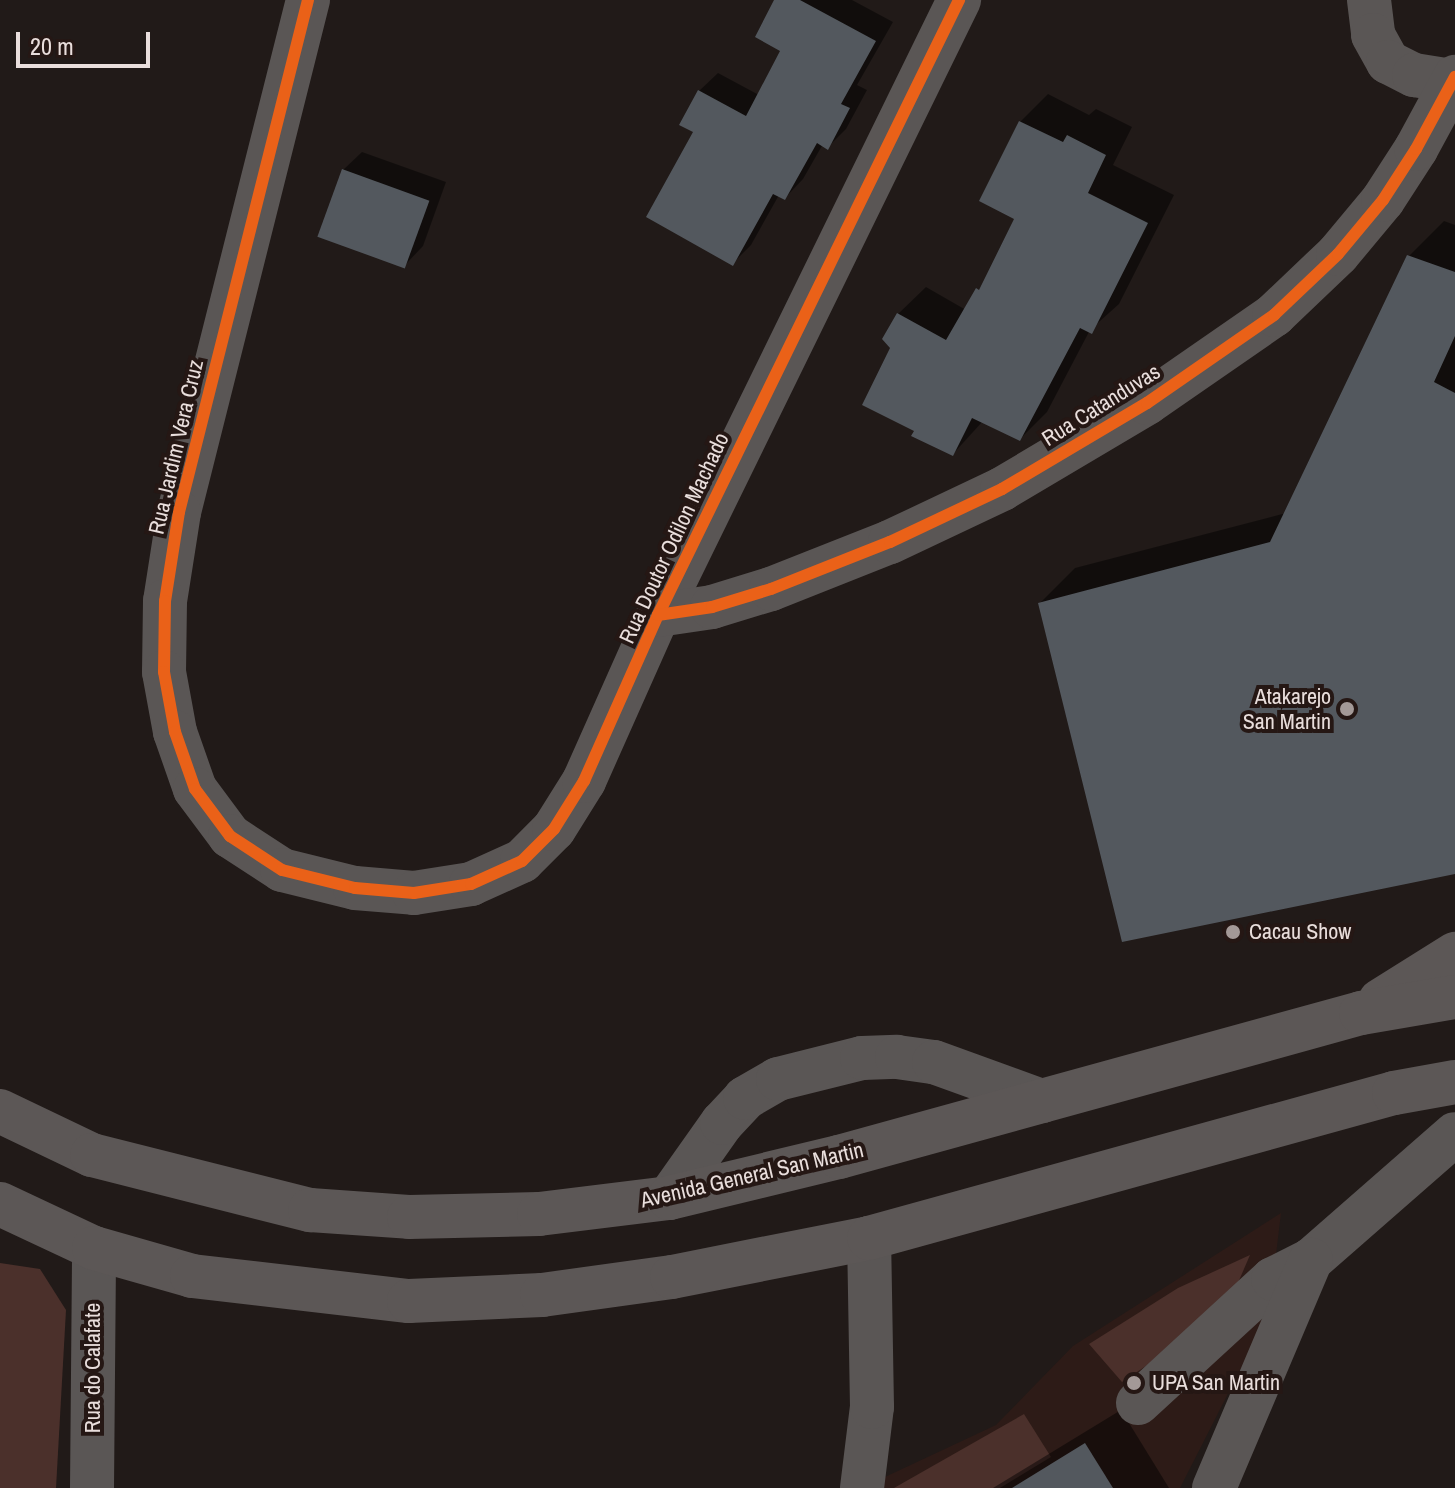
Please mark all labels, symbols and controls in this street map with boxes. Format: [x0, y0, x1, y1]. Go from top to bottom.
scale bar [20, 16, 154, 66]
text: 20 m [30, 30, 74, 62]
street label: Rua Jardim Vera Cruz [143, 357, 209, 537]
street label: Rua Catanduvas [1037, 358, 1165, 452]
street label: Rua Doutor Odilon Machado [614, 428, 734, 648]
place label: Atakarejo San Martin [1243, 683, 1331, 734]
marker: Atakarejo San Martin [1338, 700, 1356, 718]
place label: Cacau Show [1249, 919, 1351, 945]
marker: Cacau Show [1224, 923, 1242, 941]
street label: Avenida General San Martin [638, 1136, 866, 1214]
street label: Rua do Calafate [80, 1303, 106, 1433]
place label: UPA San Martin [1152, 1370, 1281, 1396]
marker: UPA San Martin [1123, 1372, 1145, 1394]

